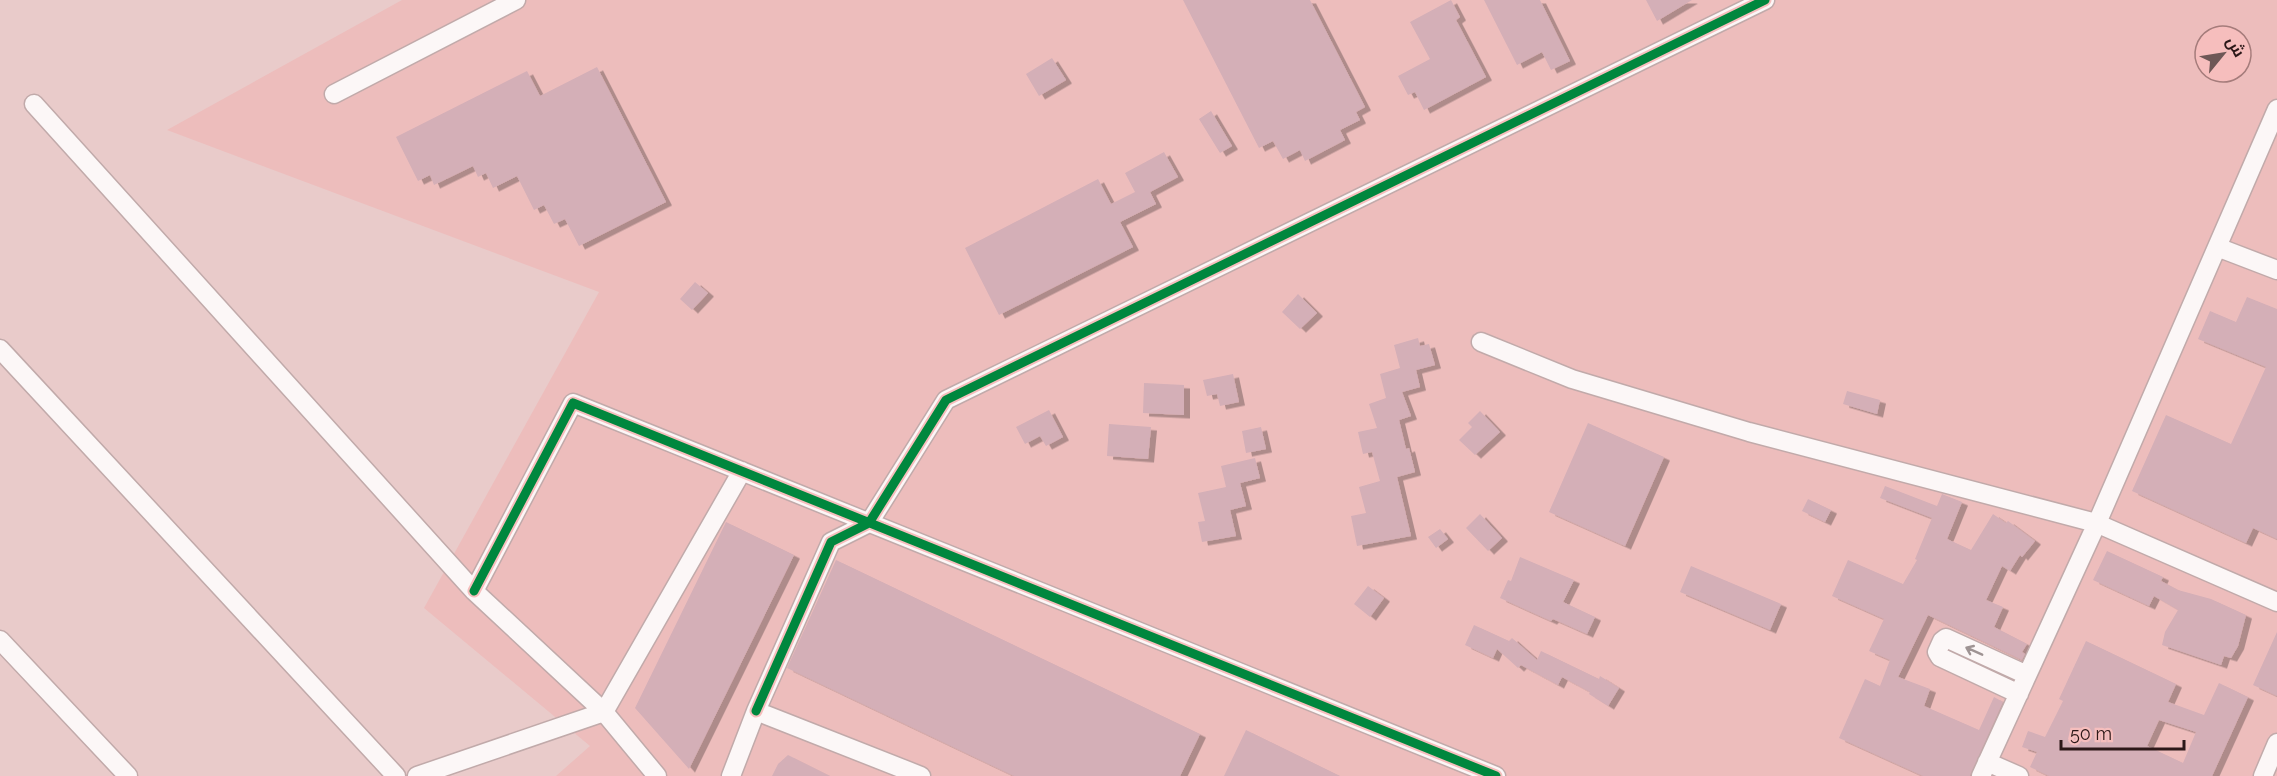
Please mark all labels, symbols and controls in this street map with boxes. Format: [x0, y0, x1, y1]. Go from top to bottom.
north arrow [2193, 24, 2253, 84]
text: ش [2222, 33, 2249, 60]
one-way arrow [1965, 645, 1984, 656]
scale bar [2061, 713, 2184, 751]
text: 50 m [2070, 723, 2112, 744]

